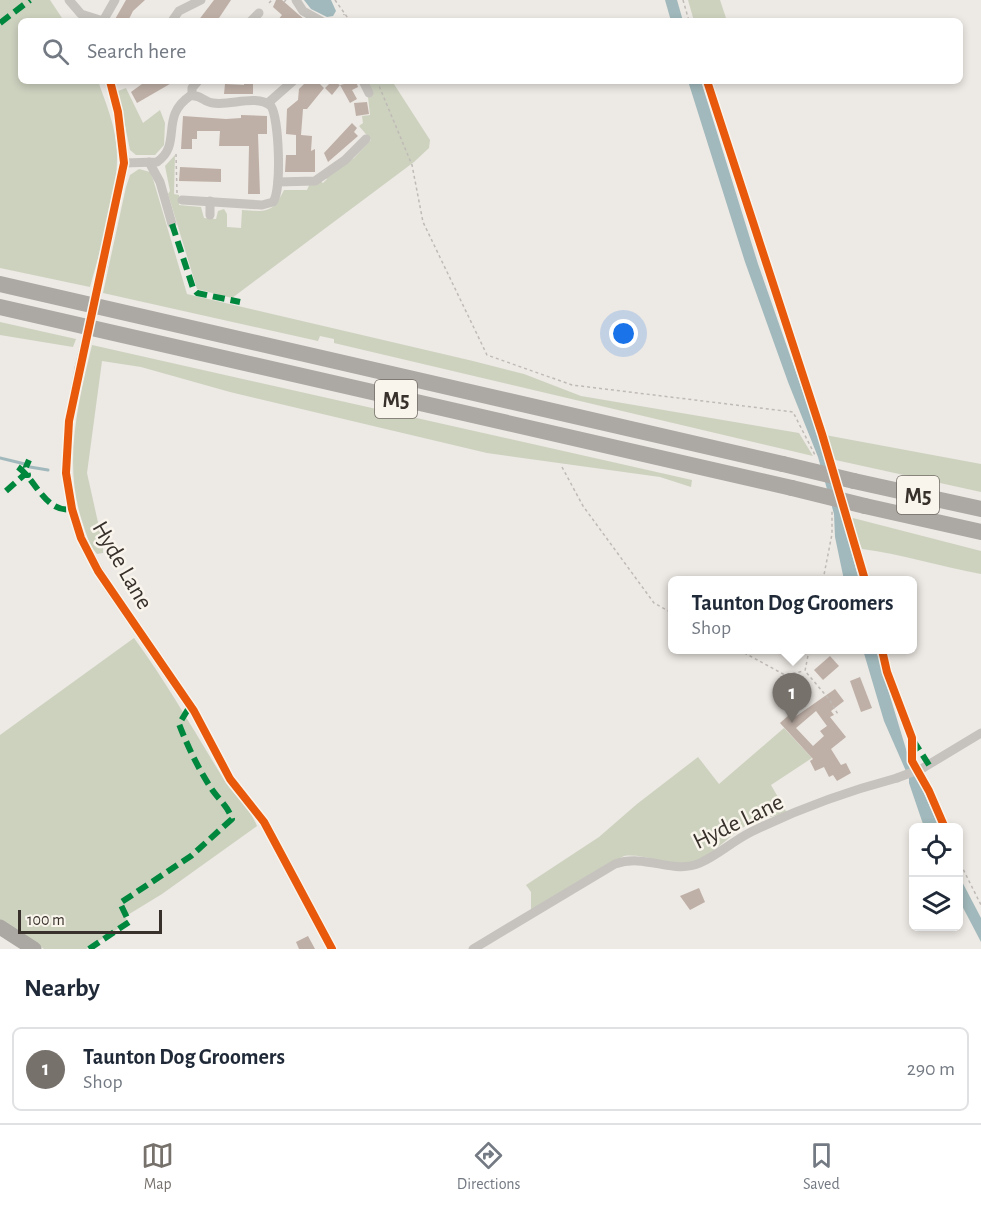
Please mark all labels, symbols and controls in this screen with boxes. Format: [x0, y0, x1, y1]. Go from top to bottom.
search box [18, 18, 963, 84]
icon: search [39, 35, 72, 68]
text: Search here [87, 40, 186, 62]
your location [609, 319, 638, 348]
road number: M5 [375, 380, 417, 418]
road number: M5 [897, 476, 939, 514]
street label: Hyde Lane [87, 517, 157, 614]
popup [668, 576, 917, 654]
text: Taunton Dog Groomers [692, 592, 893, 614]
text: Shop [692, 618, 731, 638]
pin: 1 [772, 674, 812, 723]
street label: Hyde Lane [689, 790, 787, 854]
map controls [909, 823, 963, 931]
button: locate [909, 823, 963, 877]
button: layers [909, 877, 963, 931]
scale bar [18, 907, 162, 934]
text: 100 m [27, 912, 65, 928]
text: Nearby [24, 975, 100, 1001]
text: Taunton Dog Groomers [83, 1046, 285, 1068]
text: 1 [42, 1059, 49, 1079]
text: 290 m [907, 1059, 955, 1079]
text: Shop [83, 1072, 123, 1092]
tab: Map [141, 1139, 174, 1194]
tab: Directions [457, 1139, 521, 1194]
tab: Saved [803, 1139, 840, 1194]

